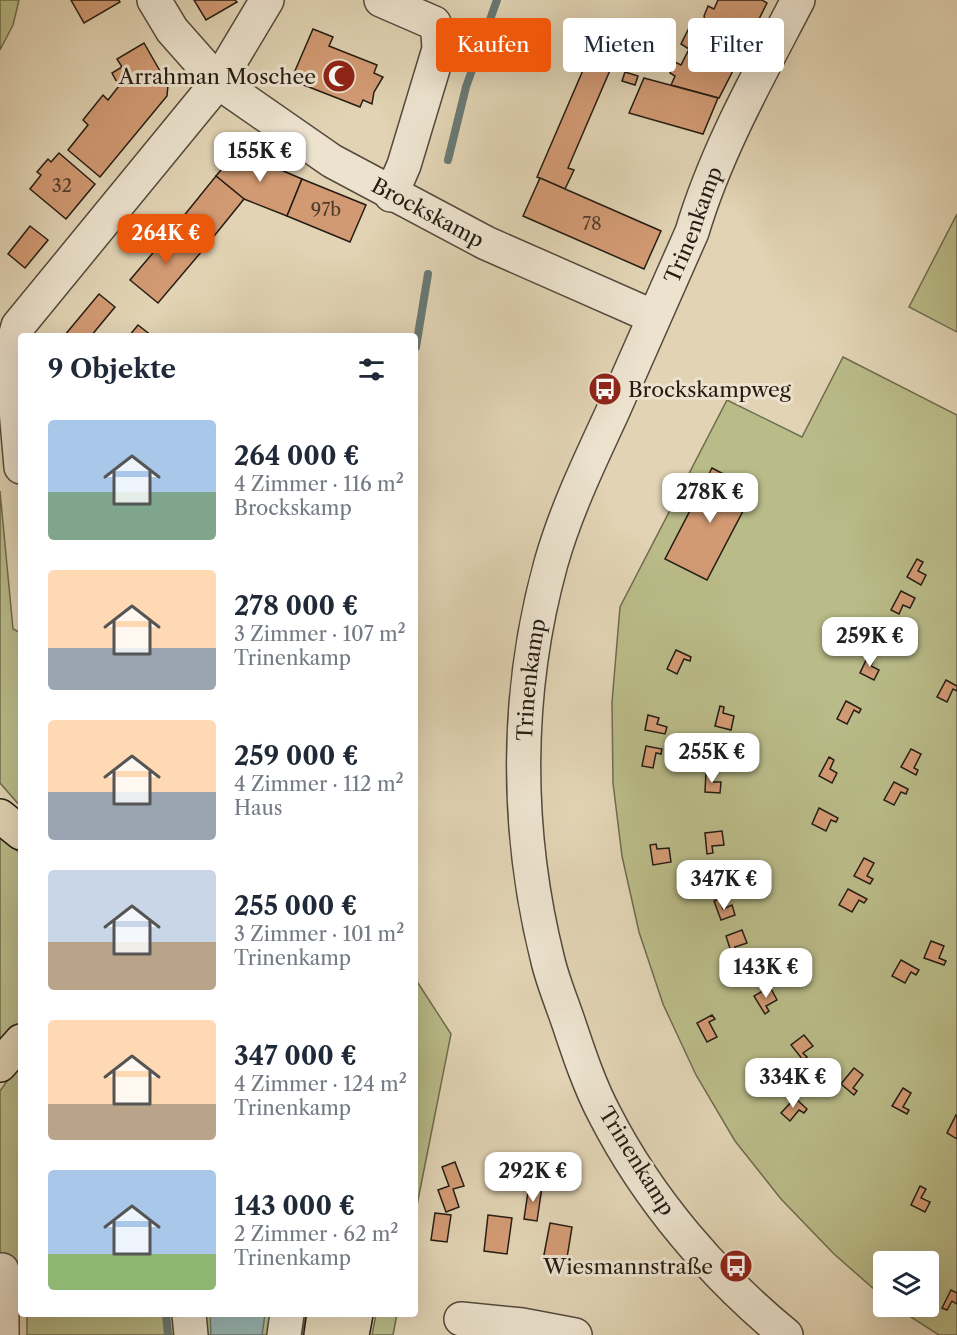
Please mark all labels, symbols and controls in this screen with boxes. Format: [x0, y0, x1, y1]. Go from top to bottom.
chip: Kaufen [436, 18, 551, 72]
chip: Mieten [563, 18, 676, 72]
chip: Filter [688, 18, 784, 72]
mosque icon: Arrahman Moschee [321, 58, 357, 94]
place label: Arrahman Moschee [118, 64, 316, 89]
pin: 155K € [211, 132, 309, 183]
text: 155K € [228, 139, 292, 163]
street label: Trinenkamp [659, 162, 727, 287]
street label: Brockskamp [368, 172, 489, 252]
house number: 32 [52, 175, 72, 197]
house number: 97b [311, 199, 341, 221]
house number: 78 [582, 213, 602, 235]
pin: 264K € [117, 214, 215, 265]
text: 264K € [132, 221, 200, 245]
text: 9 Objekte [48, 353, 176, 385]
icon: filters [355, 353, 388, 386]
bus stop icon: Brockskampweg [587, 371, 623, 407]
place label: Brockskampweg [628, 377, 792, 402]
text: 264 000 € [234, 440, 360, 472]
icon: home [96, 444, 168, 516]
text: 4 Zimmer · 116 m² [234, 472, 404, 496]
pin: 278K € [661, 473, 759, 524]
text: 278K € [676, 480, 744, 504]
text: Brockskamp [234, 496, 352, 520]
text: 278 000 € [234, 590, 358, 622]
icon: home [96, 594, 168, 666]
street label: Trinenkamp [511, 616, 550, 741]
pin: 259K € [821, 617, 919, 668]
text: 3 Zimmer · 107 m² [234, 622, 406, 646]
text: 259K € [836, 624, 904, 648]
text: Trinenkamp [234, 646, 351, 670]
pin: 255K € [663, 733, 761, 784]
text: 259 000 € [234, 740, 358, 772]
text: 255K € [678, 740, 746, 764]
icon: home [96, 744, 168, 816]
text: 4 Zimmer · 112 m² [234, 772, 404, 796]
text: Haus [234, 796, 283, 820]
pin: 347K € [675, 860, 773, 911]
text: 347K € [691, 867, 757, 891]
text: 255 000 € [234, 890, 357, 922]
icon: home [96, 894, 168, 966]
text: 3 Zimmer · 101 m² [234, 922, 404, 946]
text: Trinenkamp [234, 946, 351, 970]
pin: 143K € [717, 948, 815, 999]
text: 143K € [733, 955, 799, 979]
text: 347 000 € [234, 1040, 357, 1072]
icon: home [96, 1044, 168, 1116]
pin: 334K € [744, 1058, 842, 1109]
text: 334K € [759, 1065, 827, 1089]
text: 4 Zimmer · 124 m² [234, 1072, 407, 1096]
text: Trinenkamp [234, 1096, 351, 1120]
street label: Trinenkamp [594, 1102, 680, 1220]
pin: 292K € [484, 1152, 582, 1203]
text: 292K € [499, 1159, 567, 1183]
text: 143 000 € [234, 1190, 355, 1222]
icon: home [96, 1194, 168, 1266]
text: 2 Zimmer · 62 m² [234, 1222, 399, 1246]
text: Trinenkamp [234, 1246, 351, 1270]
bus stop icon: Wiesmannstraße [718, 1248, 754, 1284]
map controls [873, 1251, 939, 1317]
button: layers [873, 1251, 939, 1317]
place label: Wiesmannstraße [542, 1254, 713, 1279]

